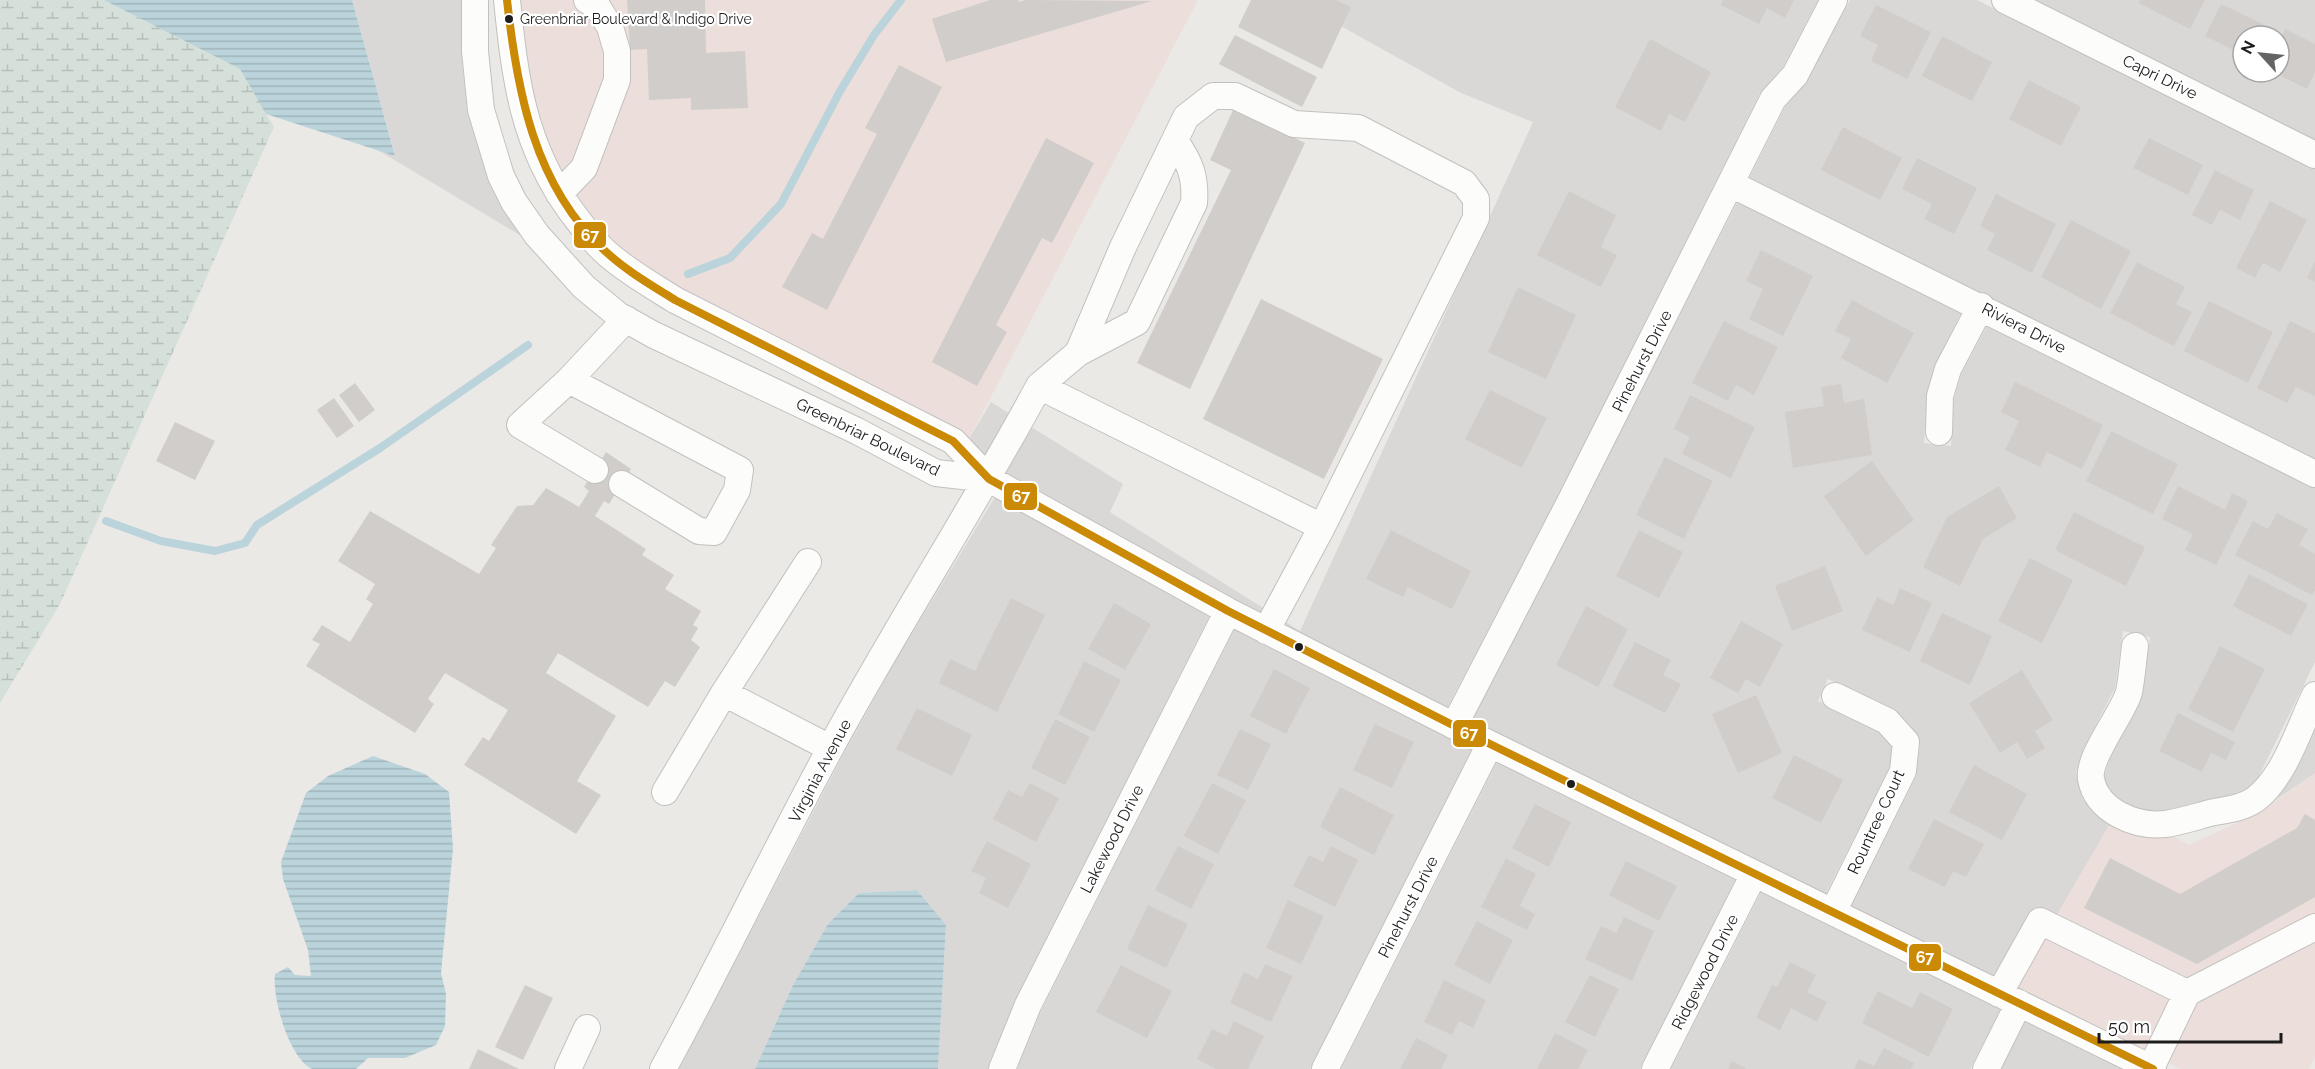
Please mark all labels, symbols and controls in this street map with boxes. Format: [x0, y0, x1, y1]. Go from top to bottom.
place label: Greenbriar Boulevard & Indigo Drive [520, 11, 752, 27]
marker: Greenbriar Boulevard & Indigo Drive [503, 13, 515, 25]
north arrow [2231, 24, 2291, 84]
text: N [2237, 38, 2259, 57]
street label: Capri Drive [2119, 51, 2201, 103]
line badge: 67 [573, 221, 607, 249]
text: 67 [581, 226, 599, 245]
street label: Riviera Drive [1979, 299, 2069, 357]
street label: Pinehurst Drive [1608, 307, 1676, 415]
street label: Greenbriar Boulevard [793, 394, 943, 480]
line badge: 67 [1003, 482, 1038, 511]
text: 67 [1012, 487, 1030, 506]
unlabelled marker [1293, 641, 1305, 653]
street label: Virginia Avenue [785, 716, 855, 826]
line badge: 67 [1452, 719, 1487, 748]
text: 67 [1460, 724, 1478, 743]
street label: Rountree Court [1844, 766, 1909, 877]
unlabelled marker [1565, 778, 1577, 790]
street label: Lakewood Drive [1076, 782, 1148, 896]
street label: Pinehurst Drive [1374, 853, 1442, 961]
street label: Ridgewood Drive [1668, 911, 1742, 1033]
line badge: 67 [1908, 943, 1942, 972]
text: 67 [1916, 948, 1934, 967]
scale bar [2099, 1006, 2280, 1044]
text: 50 m [2108, 1016, 2150, 1037]

